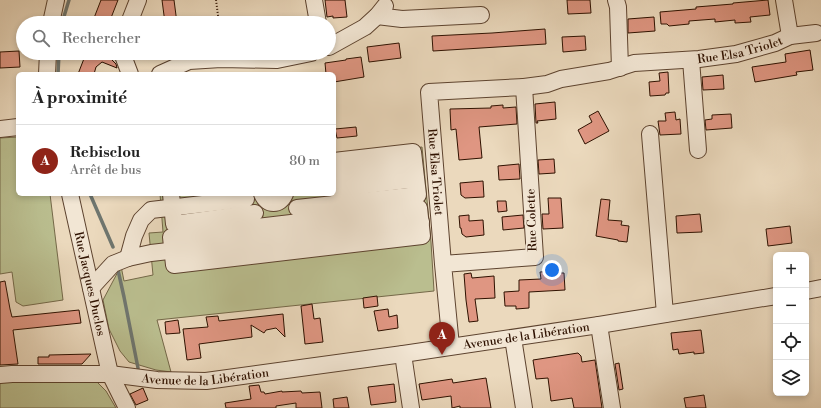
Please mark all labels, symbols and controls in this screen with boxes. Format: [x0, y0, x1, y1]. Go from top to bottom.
search box [16, 16, 336, 60]
icon: search [30, 27, 52, 49]
text: Rechercher [62, 29, 141, 48]
street label: Rue Elsa Triolet [696, 33, 786, 67]
text: À proximité [32, 87, 127, 109]
street label: Rue Elsa Triolet [424, 128, 447, 217]
text: Rebisclou [70, 143, 140, 162]
text: A [40, 153, 50, 169]
text: 80 m [289, 153, 320, 169]
text: Arrêt de bus [70, 162, 141, 178]
street label: Rue Colette [523, 188, 541, 252]
street label: Rue Jacques Duclos [71, 230, 109, 338]
map controls [773, 252, 809, 396]
button: + [773, 252, 809, 288]
your location [542, 260, 562, 280]
button: − [773, 288, 809, 324]
street label: Avenue de la Libération [461, 319, 591, 353]
pin: A [429, 322, 455, 355]
button: locate [773, 324, 809, 360]
button: layers [773, 360, 809, 396]
street label: Avenue de la Libération [140, 365, 270, 389]

